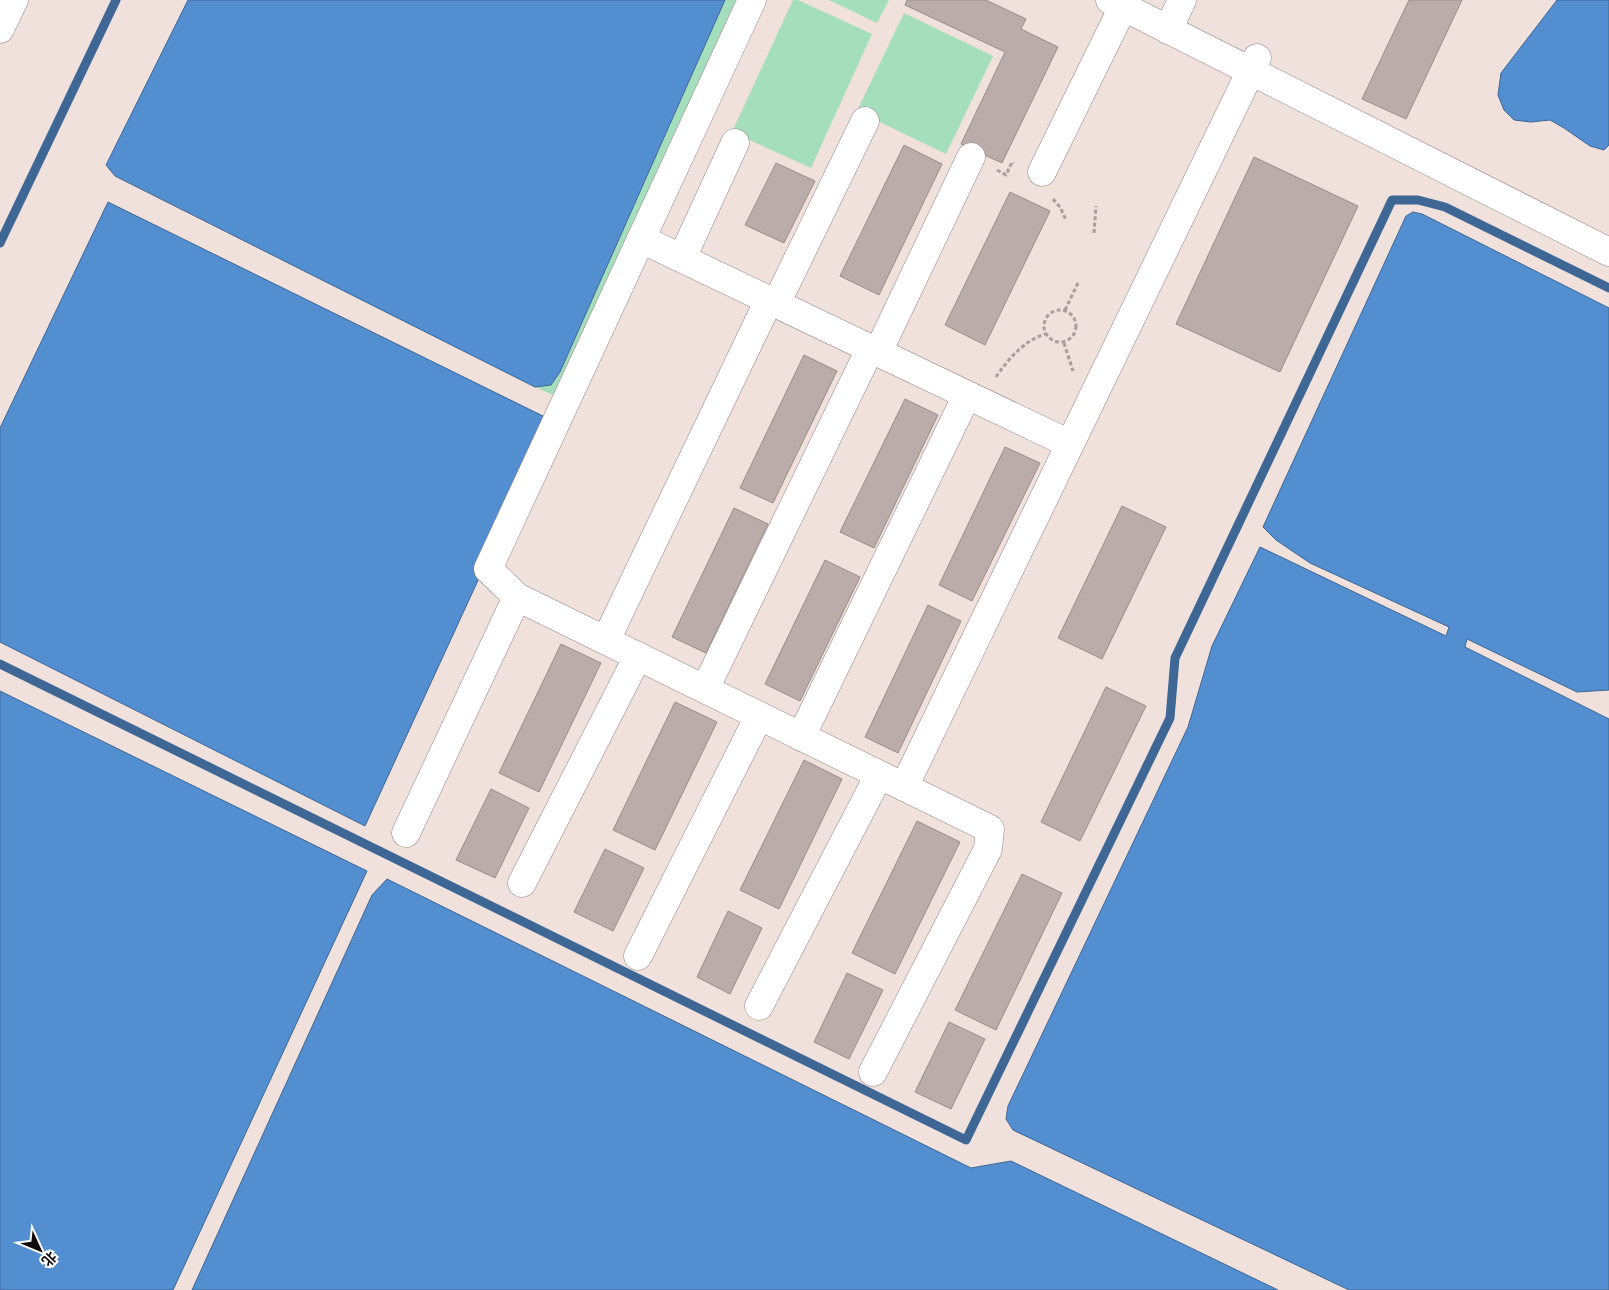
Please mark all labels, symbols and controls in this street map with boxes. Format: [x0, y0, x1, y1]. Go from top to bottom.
north arrow [15, 1225, 65, 1275]
text: 北 [38, 1248, 61, 1270]

